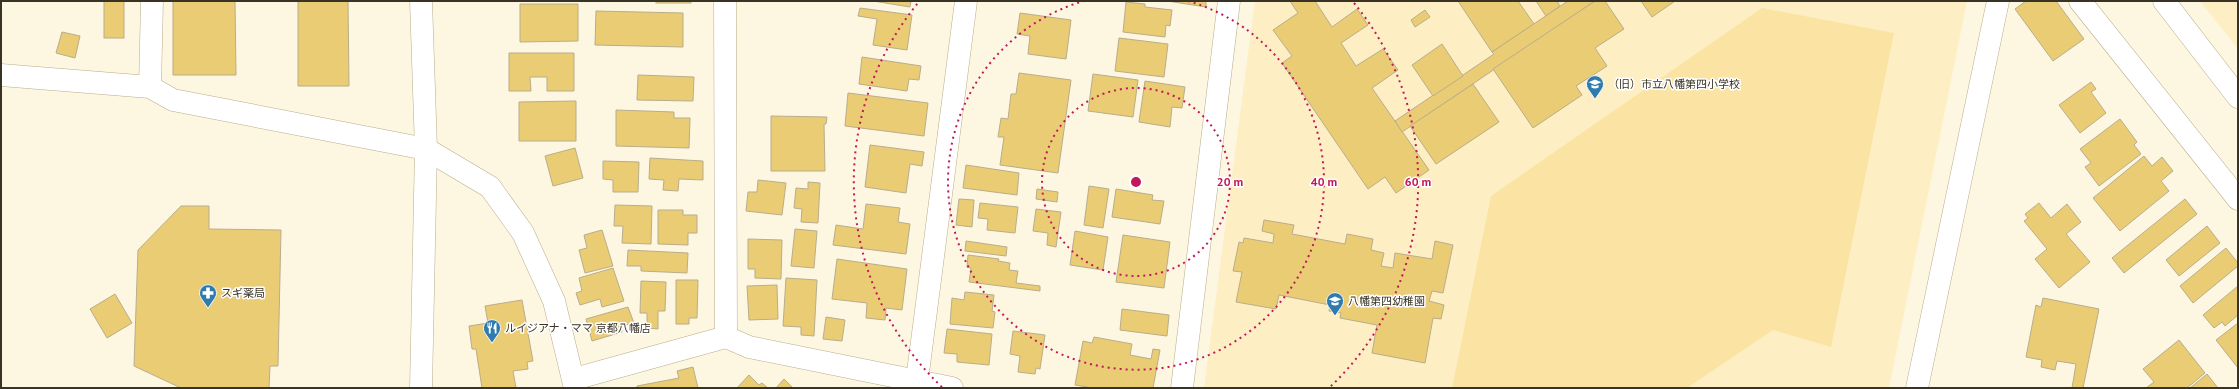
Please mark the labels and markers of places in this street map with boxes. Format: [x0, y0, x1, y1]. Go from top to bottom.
school or university icon: （旧）市立八幡第四小学校 [1585, 74, 1605, 99]
place label: （旧）市立八幡第四小学校 [1608, 77, 1740, 91]
centre of rings [1129, 175, 1143, 189]
pharmacy icon: スギ薬局 [198, 283, 218, 308]
place label: スギ薬局 [221, 286, 265, 300]
school or university icon: 八幡第四幼稚園 [1325, 291, 1345, 316]
place label: 八幡第四幼稚園 [1348, 294, 1425, 308]
restaurant icon: ルイジアナ・ママ 京都八幡店 [482, 318, 502, 343]
place label: ルイジアナ・ママ 京都八幡店 [505, 321, 651, 335]

